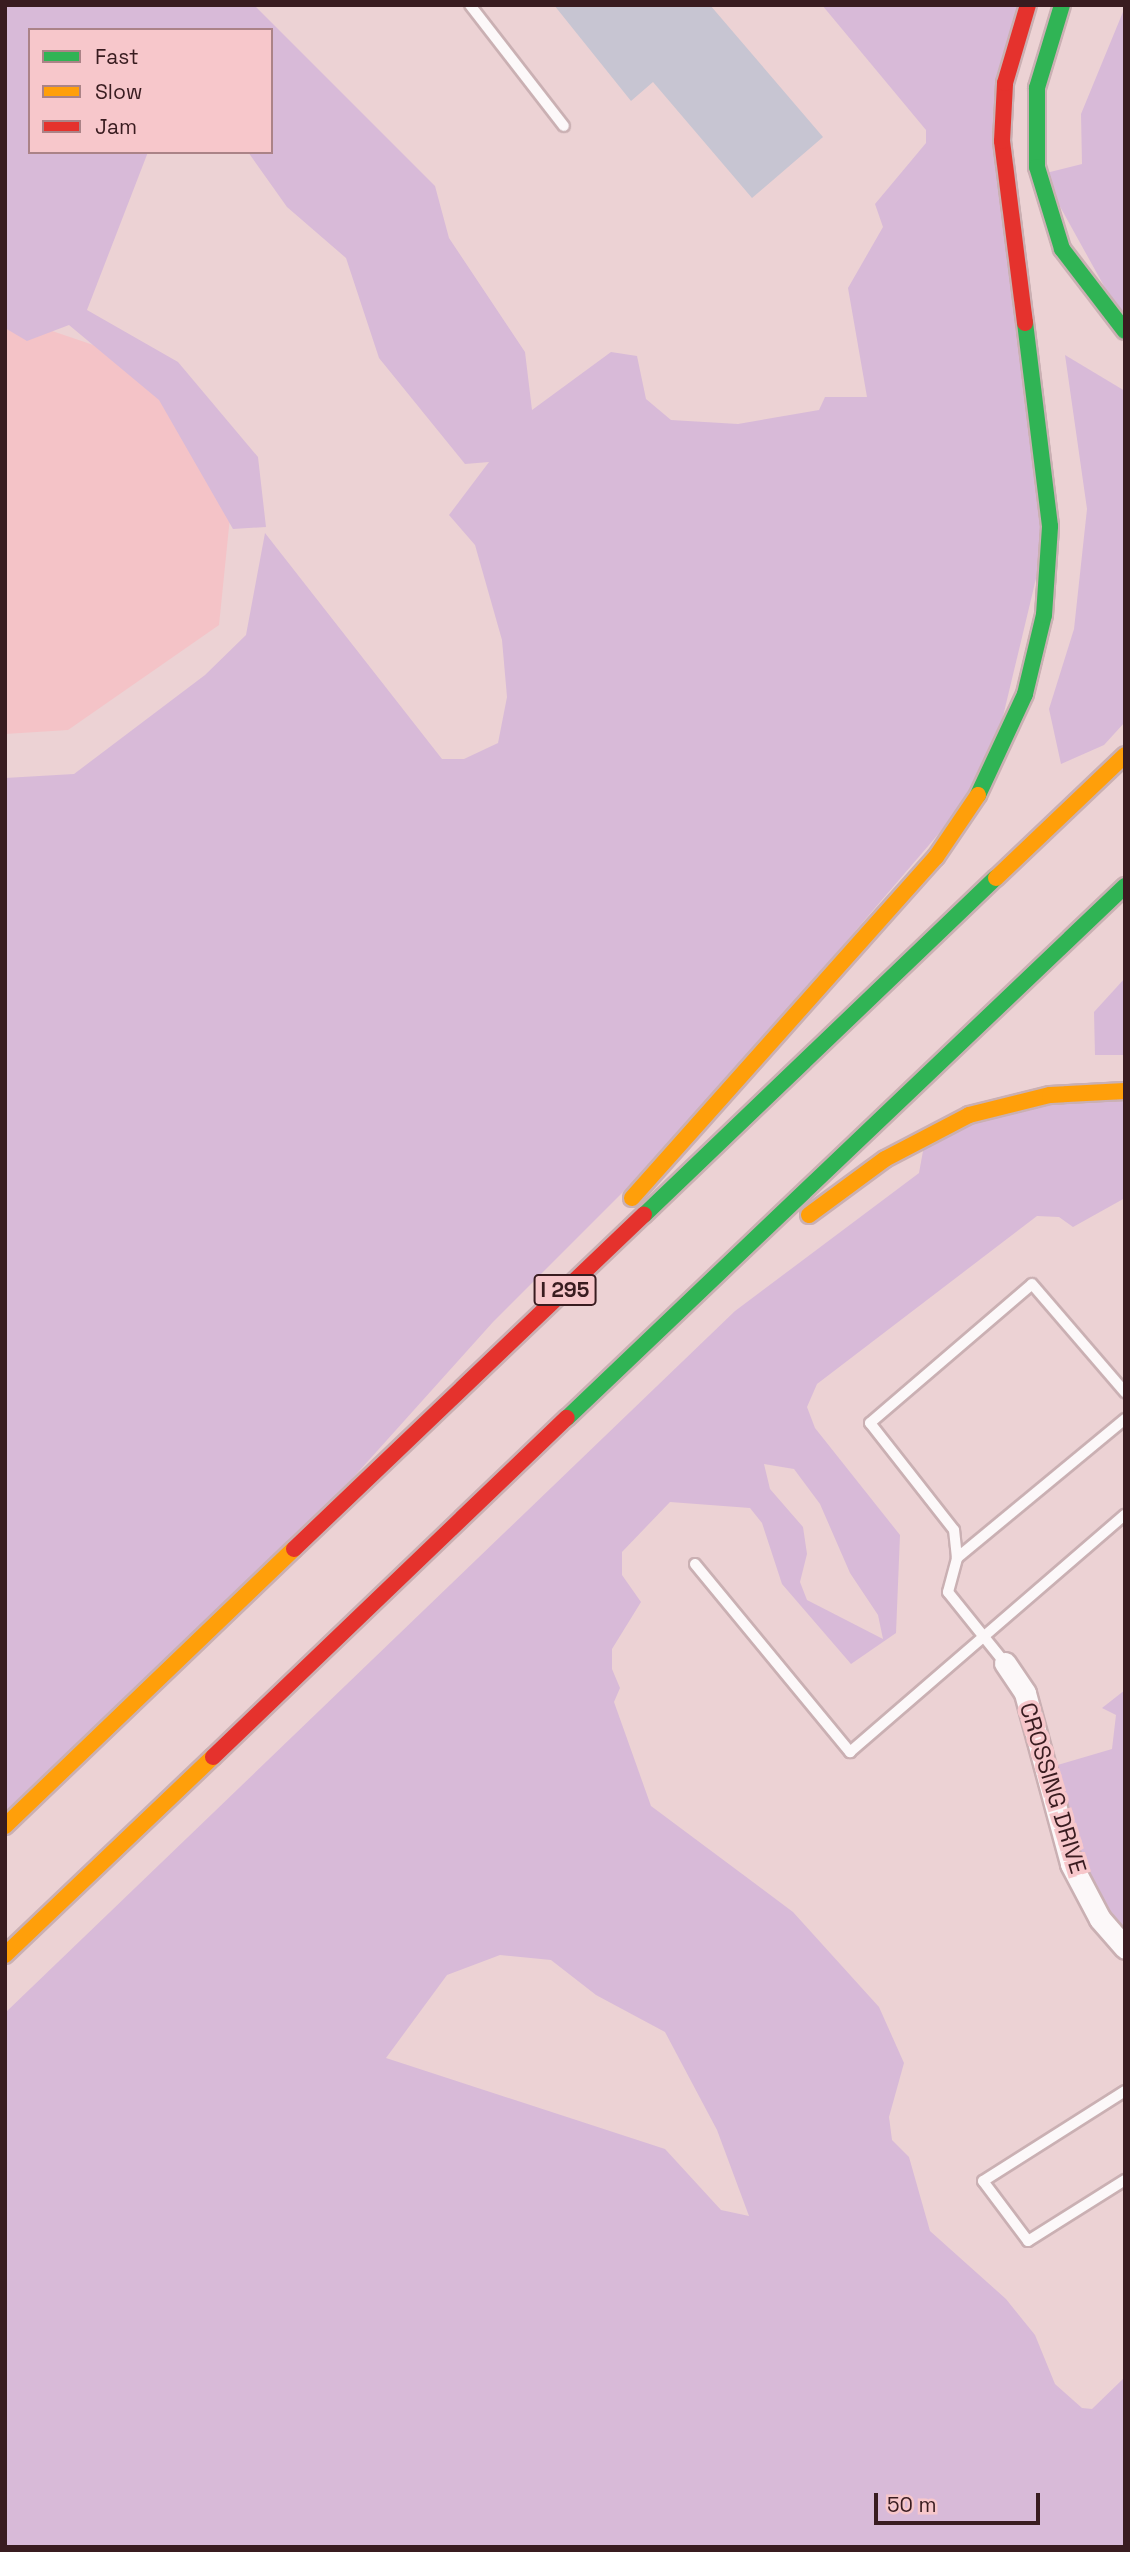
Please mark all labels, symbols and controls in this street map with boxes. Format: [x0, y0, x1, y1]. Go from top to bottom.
legend [28, 28, 273, 154]
text: Fast [95, 43, 139, 70]
text: Slow [95, 78, 143, 105]
text: Jam [95, 113, 137, 140]
road number: I 295 [534, 1272, 596, 1308]
street label: CROSSING DRIVE [1014, 1699, 1092, 1877]
scale bar [878, 2478, 1044, 2522]
text: 50 m [887, 2491, 937, 2518]

